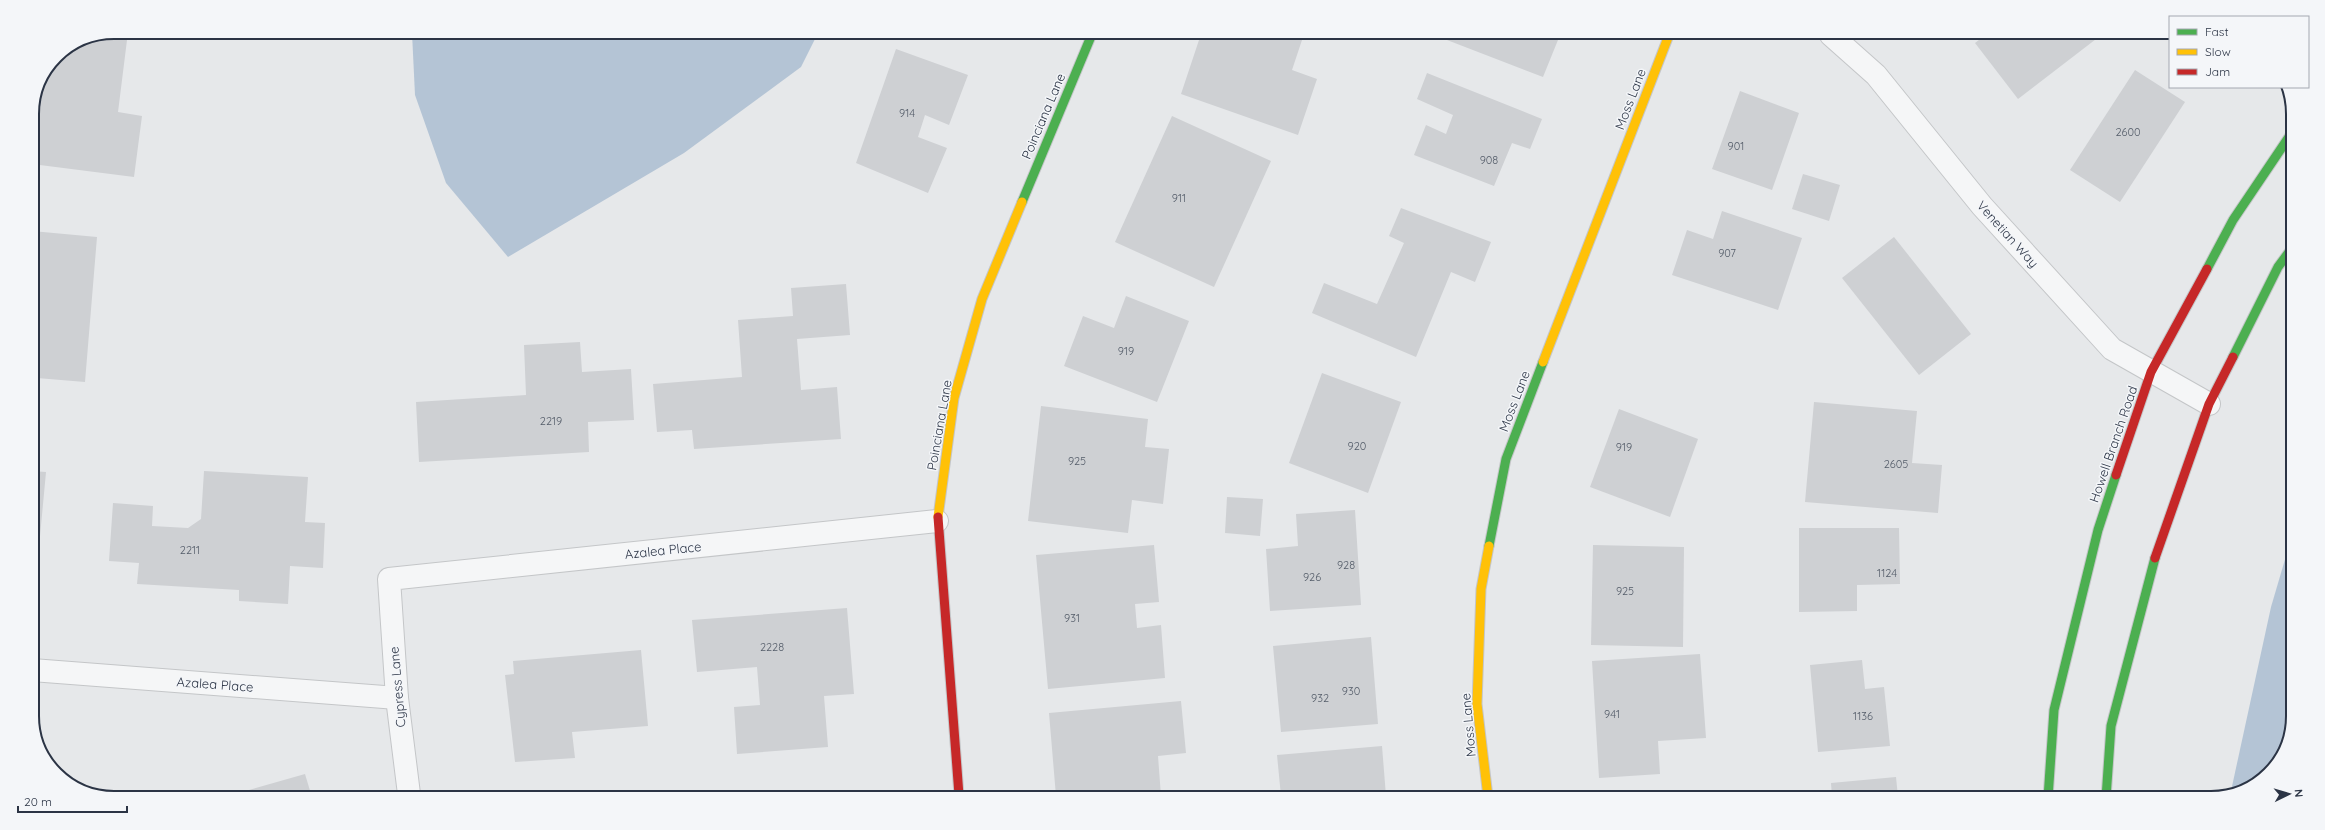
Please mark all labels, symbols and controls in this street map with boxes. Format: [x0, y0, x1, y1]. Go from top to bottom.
legend [2169, 16, 2309, 88]
text: Fast [2205, 24, 2229, 39]
text: Slow [2205, 44, 2231, 59]
text: Jam [2205, 64, 2230, 79]
street label: Moss Lane [1611, 66, 1649, 132]
street label: Poinciana Lane [1018, 71, 1068, 161]
house number: 914 [899, 106, 915, 120]
house number: 2600 [2115, 125, 2141, 139]
house number: 901 [1728, 139, 1744, 153]
house number: 908 [1480, 153, 1498, 167]
house number: 911 [1172, 191, 1186, 205]
street label: Venetian Way [1974, 197, 2042, 271]
house number: 907 [1718, 246, 1736, 260]
house number: 919 [1118, 344, 1134, 358]
street label: Moss Lane [1495, 368, 1533, 434]
street label: Poinciana Lane [923, 378, 955, 472]
street label: Howell Branch Road [2085, 383, 2141, 505]
house number: 2219 [540, 414, 562, 428]
house number: 920 [1348, 439, 1366, 453]
house number: 919 [1616, 440, 1632, 454]
house number: 925 [1068, 454, 1086, 468]
house number: 2605 [1884, 457, 1908, 471]
street label: Azalea Place [624, 538, 702, 562]
house number: 2211 [180, 543, 200, 557]
house number: 928 [1337, 558, 1355, 572]
house number: 1124 [1877, 566, 1897, 580]
house number: 926 [1303, 570, 1321, 584]
house number: 925 [1616, 584, 1634, 598]
house number: 931 [1064, 611, 1080, 625]
house number: 2228 [760, 640, 784, 654]
street label: Cypress Lane [385, 646, 409, 728]
street label: Azalea Place [176, 673, 254, 695]
house number: 930 [1342, 684, 1360, 698]
house number: 932 [1311, 691, 1329, 705]
street label: Moss Lane [1457, 692, 1479, 758]
house number: 941 [1604, 707, 1620, 721]
house number: 1136 [1853, 709, 1873, 723]
north arrow [2269, 774, 2309, 814]
scale bar [18, 788, 127, 814]
text: N [2292, 788, 2306, 798]
text: 20 m [24, 794, 52, 809]

